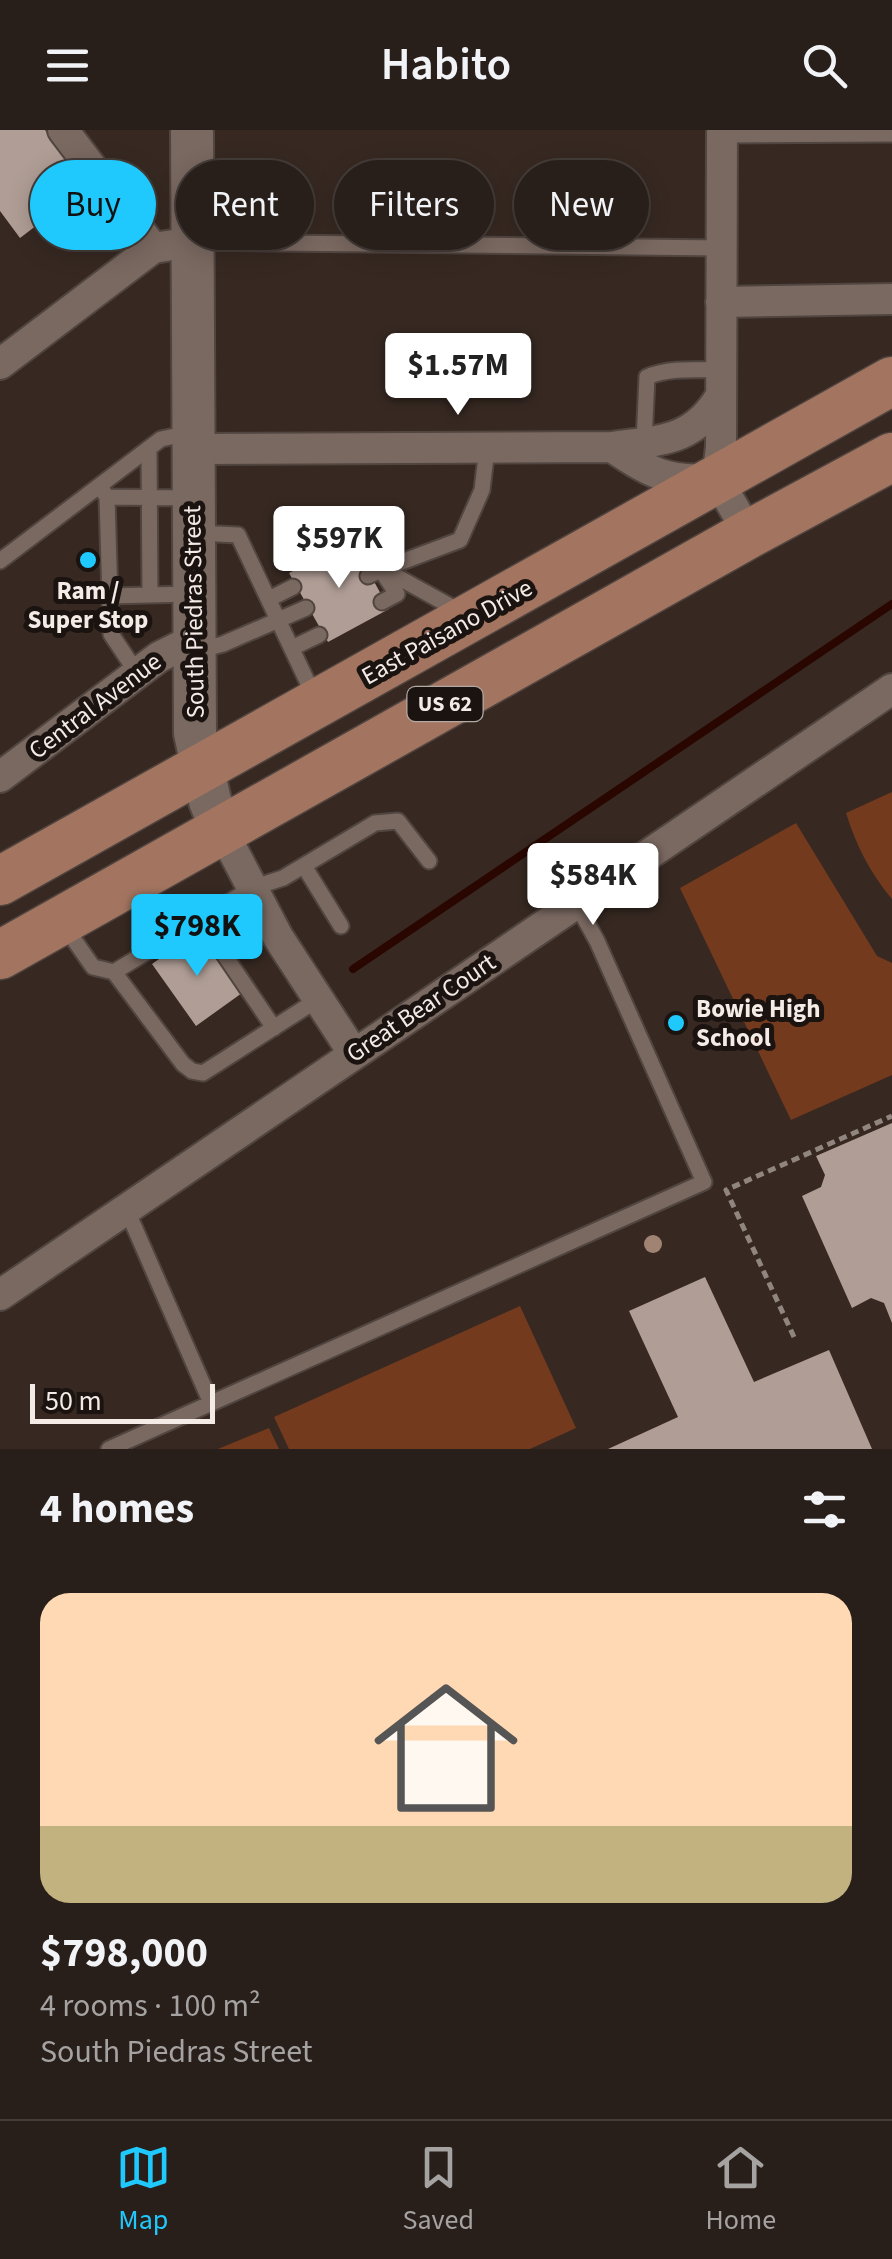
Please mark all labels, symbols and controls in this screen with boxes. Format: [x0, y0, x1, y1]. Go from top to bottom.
text: Habito [381, 33, 511, 97]
icon: menu [40, 38, 95, 93]
icon: search [797, 38, 852, 93]
chip: Buy [30, 160, 156, 250]
chip: Rent [176, 160, 314, 250]
chip: Filters [334, 160, 494, 250]
chip: New [514, 160, 649, 250]
pin: $1.57M [377, 333, 539, 418]
text: $1.57M [407, 342, 509, 388]
street label: South Piedras Street [174, 505, 214, 719]
pin: $597K [269, 506, 409, 591]
text: $597K [295, 515, 383, 561]
marker: Ram / Super Stop [77, 549, 99, 571]
street label: East Paisano Drive [355, 570, 539, 694]
place label: Ram / Super Stop [28, 573, 148, 638]
street label: Central Avenue [21, 644, 169, 768]
road number: US 62 [408, 687, 482, 721]
pin: $584K [523, 843, 663, 928]
text: $584K [549, 852, 637, 898]
pin: $798K [127, 894, 267, 979]
text: $798K [153, 903, 241, 949]
street label: Great Bear Court [339, 944, 503, 1071]
place label: Bowie High School [696, 991, 820, 1056]
marker: Bowie High School [665, 1012, 687, 1034]
scale bar [30, 1379, 215, 1424]
text: 50 m [45, 1381, 102, 1421]
text: 4 homes [40, 1479, 194, 1539]
icon: filters [797, 1482, 852, 1537]
icon: home [356, 1658, 536, 1838]
text: $798,000 [40, 1923, 208, 1983]
text: 4 rooms · 100 m² [40, 1983, 261, 2029]
text: South Piedras Street [40, 2029, 313, 2075]
tab: Map [116, 2140, 171, 2240]
tab: Saved [402, 2140, 474, 2240]
tab: Home [706, 2140, 776, 2240]

